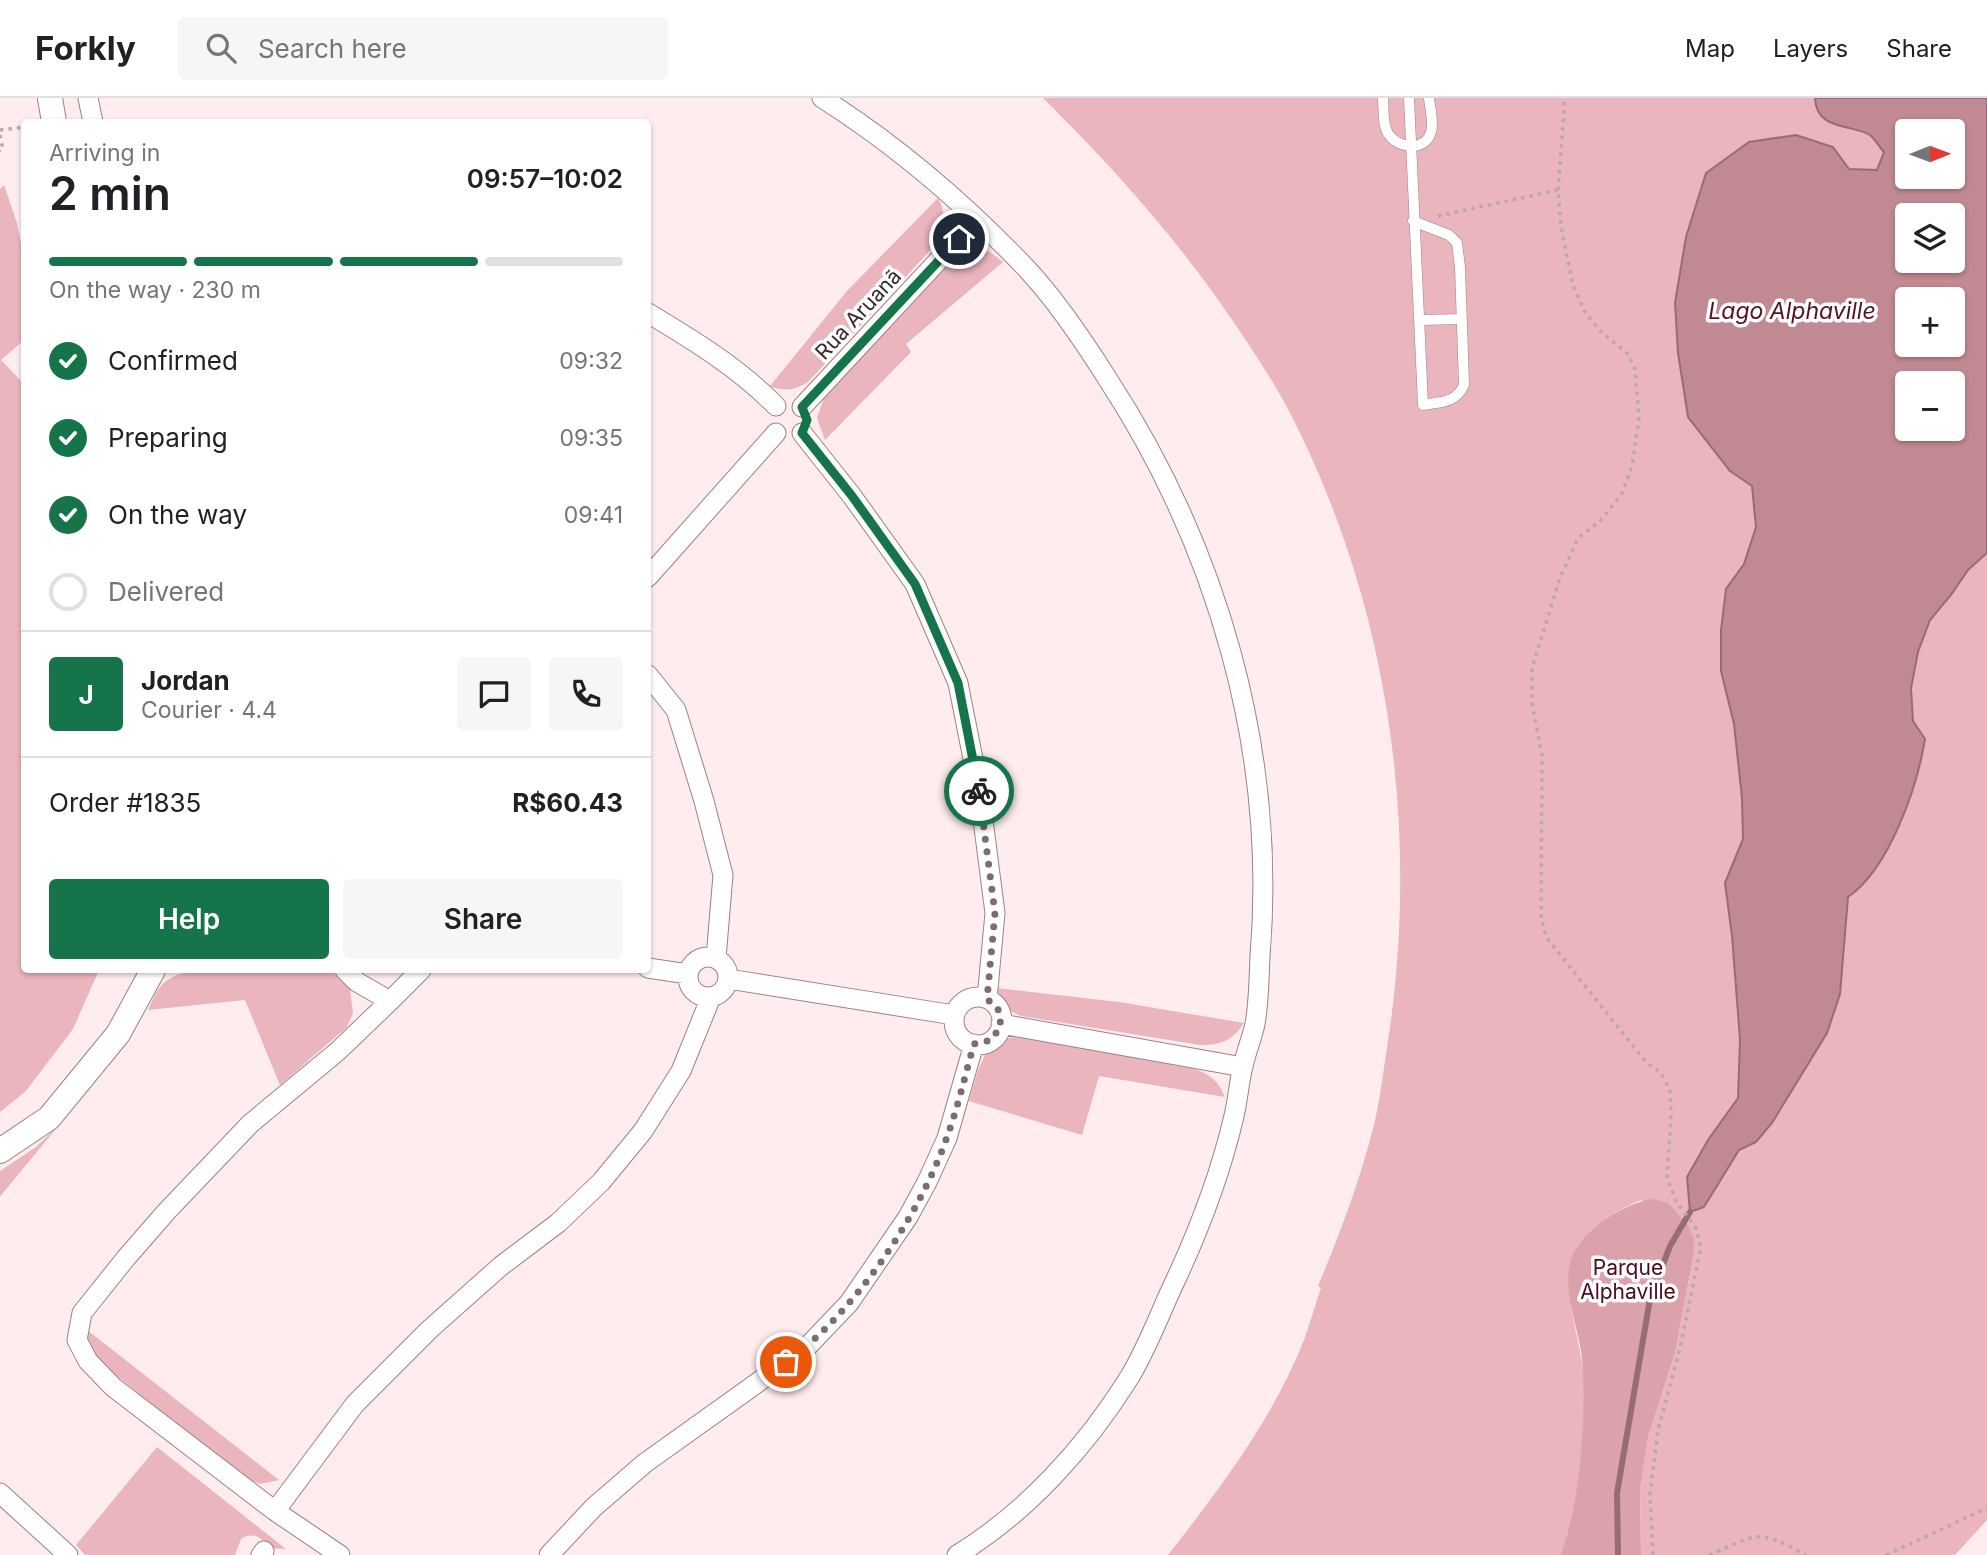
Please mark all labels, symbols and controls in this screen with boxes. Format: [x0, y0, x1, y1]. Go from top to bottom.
search box [178, 17, 668, 80]
text: Forkly [35, 28, 136, 68]
icon: search [202, 29, 240, 67]
text: Search here [258, 33, 407, 64]
text: Map [1685, 34, 1735, 63]
text: Layers [1773, 34, 1848, 63]
text: Share [1886, 34, 1952, 63]
north arrow [1895, 119, 1965, 189]
map controls [1895, 119, 1965, 441]
text: Arriving in [49, 139, 160, 167]
text: 09:57–10:02 [467, 163, 623, 194]
text: 2 min [49, 165, 171, 221]
button: layers [1895, 203, 1965, 273]
pin [929, 209, 989, 269]
icon: home [940, 220, 978, 258]
street label: Rua Aruanã [810, 264, 906, 364]
text: On the way · 230 m [49, 276, 261, 304]
button: + [1895, 287, 1965, 357]
water label: Lago Alphaville [1708, 297, 1876, 325]
icon: check [49, 342, 87, 380]
text: Confirmed [108, 345, 238, 376]
text: 09:32 [559, 347, 623, 375]
button: − [1895, 371, 1965, 441]
icon: check [49, 419, 87, 457]
text: Preparing [108, 422, 228, 453]
text: 09:35 [559, 424, 623, 452]
icon: check [49, 496, 87, 534]
text: On the way [108, 499, 247, 530]
text: 09:41 [564, 501, 623, 529]
text: Delivered [108, 576, 224, 607]
button: chat [457, 657, 531, 731]
button: phone [549, 657, 623, 731]
text: Jordan [141, 665, 230, 696]
text: J [78, 679, 94, 710]
text: Courier · 4.4 [141, 696, 277, 724]
courier [944, 756, 1014, 826]
icon: bike [960, 772, 998, 810]
text: Order #1835 [49, 787, 201, 818]
text: R$60.43 [512, 787, 623, 818]
button: Help [49, 879, 329, 959]
button: Share [343, 879, 623, 959]
park label: Parque Alphaville [1580, 1255, 1676, 1304]
pin [756, 1332, 816, 1392]
icon: bag [767, 1343, 805, 1381]

